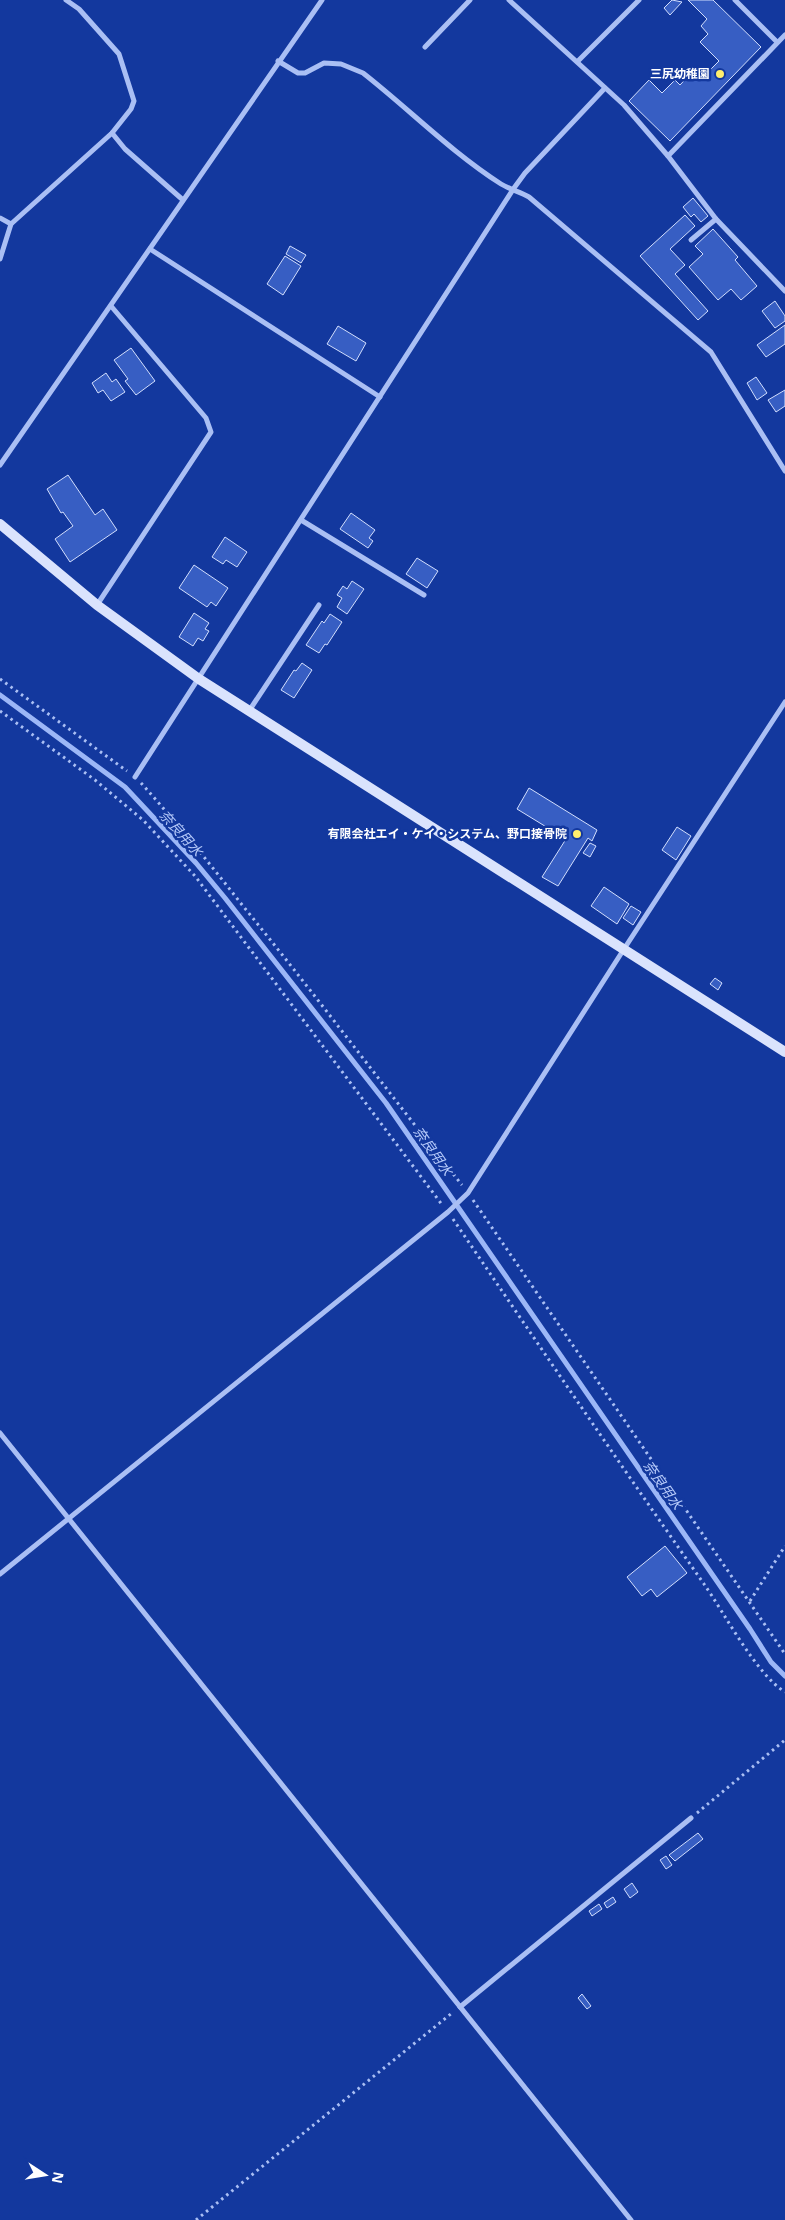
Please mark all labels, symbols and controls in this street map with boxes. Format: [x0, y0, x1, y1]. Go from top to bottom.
place label: 三尻幼稚園 [650, 65, 710, 82]
marker: 三尻幼稚園 [714, 68, 726, 80]
water label: 奈良用水 [156, 806, 209, 861]
place label: 有限会社エイ・ケイ・システム、野口接骨院 [328, 825, 567, 842]
marker: 有限会社エイ・ケイ・システム、野口接骨院 [571, 828, 583, 840]
water label: 奈良用水 [410, 1122, 458, 1181]
water label: 奈良用水 [640, 1456, 688, 1515]
north arrow [20, 2150, 70, 2200]
text: N [48, 2170, 69, 2185]

